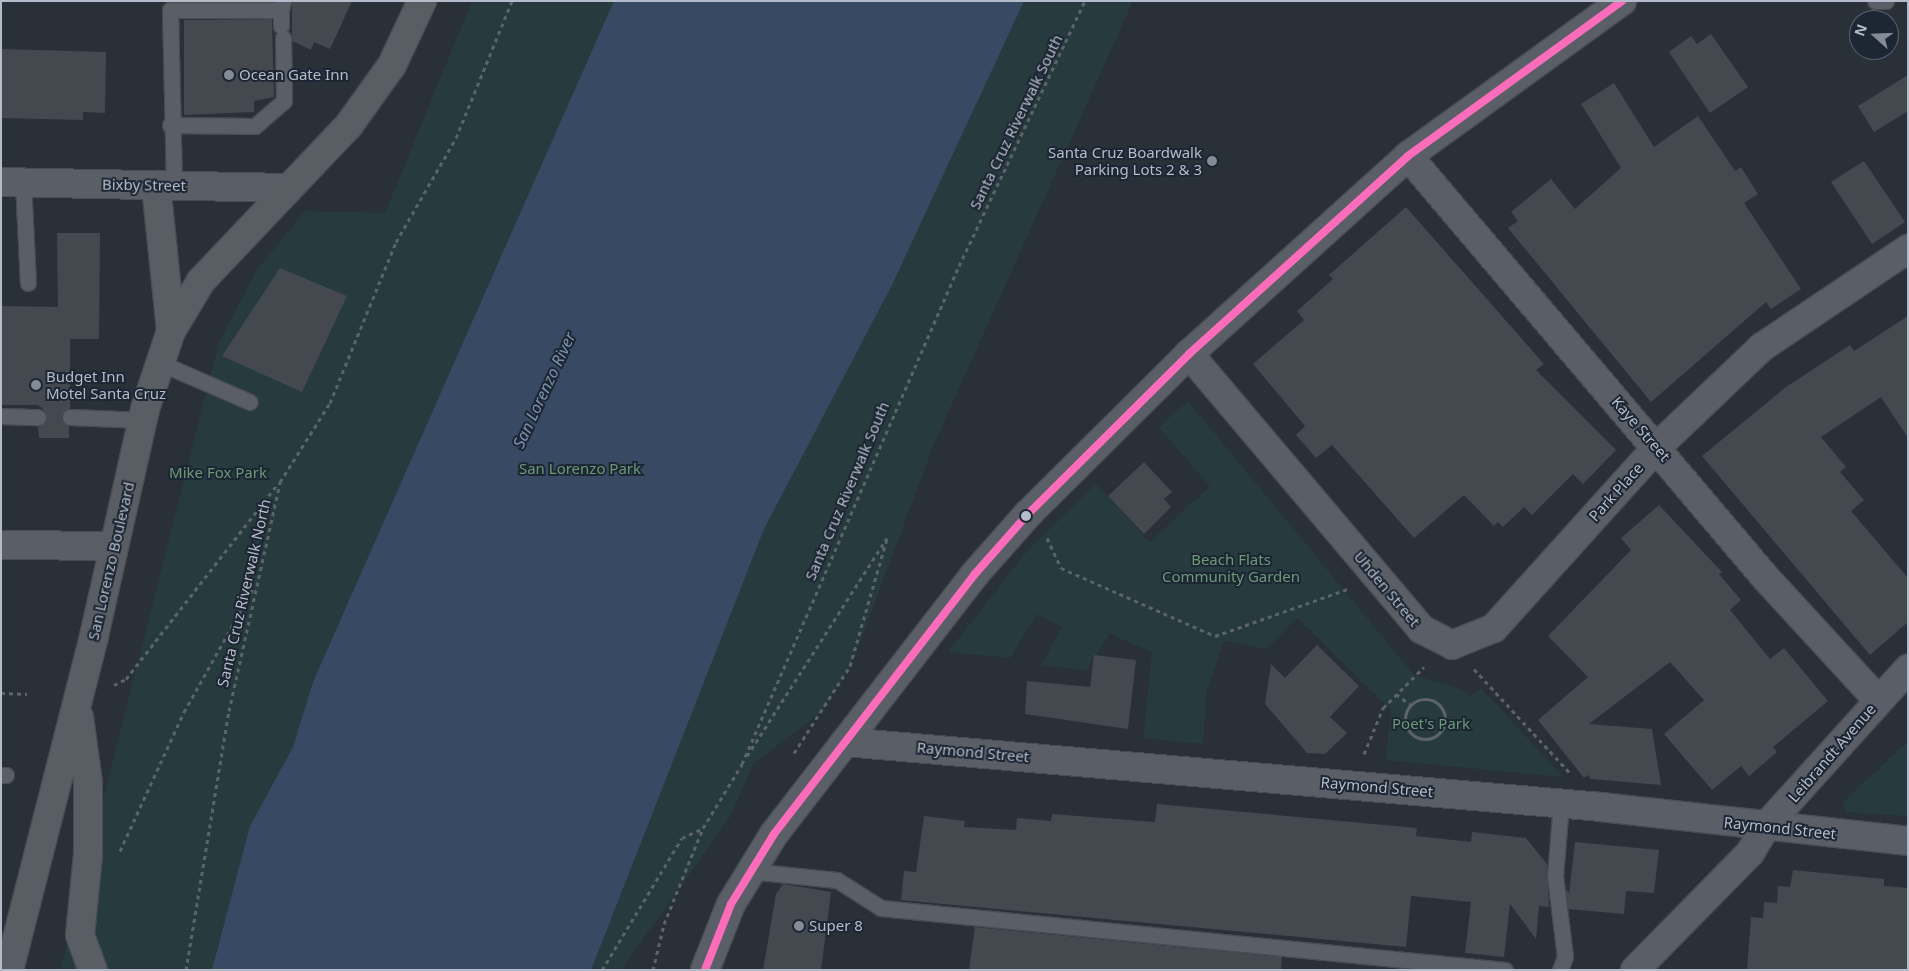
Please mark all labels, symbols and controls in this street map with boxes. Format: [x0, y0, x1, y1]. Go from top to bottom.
north arrow [1849, 10, 1899, 60]
text: N [1849, 21, 1871, 39]
street label: Santa Cruz Riverwalk South [966, 32, 1066, 212]
place label: Ocean Gate Inn [239, 66, 349, 84]
marker: Ocean Gate Inn [223, 69, 235, 81]
place label: Santa Cruz Boardwalk Parking Lots 2 & 3 [1048, 143, 1202, 178]
marker: Santa Cruz Boardwalk Parking Lots 2 & 3 [1206, 155, 1218, 167]
street label: Bixby Street [102, 175, 186, 195]
water label: San Lorenzo River [509, 329, 579, 451]
place label: Budget Inn Motel Santa Cruz [46, 367, 166, 402]
marker: Budget Inn Motel Santa Cruz [30, 379, 42, 391]
street label: Kaye Street [1608, 393, 1674, 465]
street label: Santa Cruz Riverwalk South [801, 399, 893, 583]
street label: Park Place [1585, 459, 1647, 525]
park label: San Lorenzo Park [519, 460, 641, 478]
park label: Mike Fox Park [169, 464, 267, 482]
street label: San Lorenzo Boulevard [84, 480, 138, 642]
street label: Santa Cruz Riverwalk North [214, 497, 274, 689]
unlabelled marker [1021, 511, 1031, 521]
street label: Uhden Street [1350, 548, 1424, 630]
park label: Beach Flats Community Garden [1162, 550, 1300, 585]
street label: Leibrandt Avenue [1784, 700, 1880, 806]
park label: Poet's Park [1392, 715, 1470, 733]
street label: Raymond Street [916, 738, 1030, 766]
street label: Raymond Street [1320, 773, 1434, 801]
street label: Raymond Street [1723, 813, 1837, 843]
place label: Super 8 [809, 917, 863, 935]
marker: Super 8 [793, 920, 805, 932]

